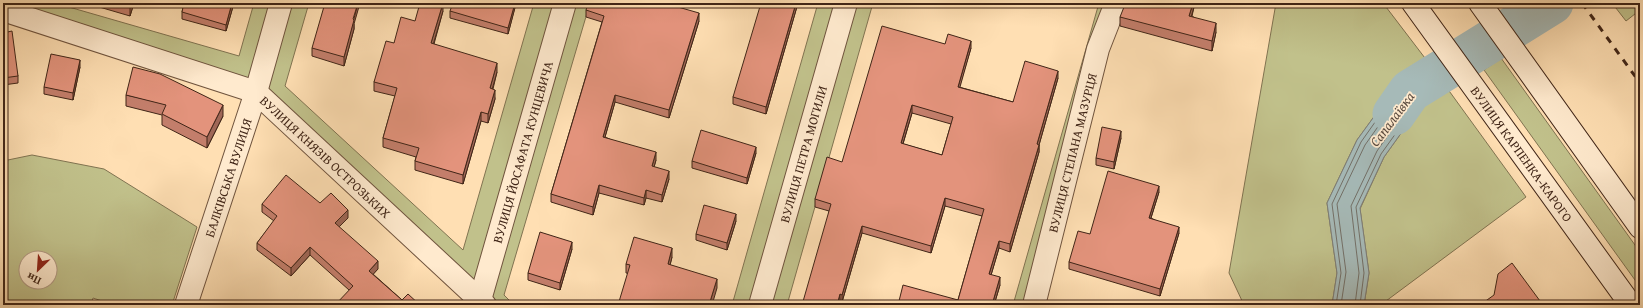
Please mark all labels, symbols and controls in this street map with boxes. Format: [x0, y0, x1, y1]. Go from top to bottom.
street label: ВУЛИЦЯ ЙОСАФАТА КУНЦЕВИЧА [488, 59, 558, 245]
street label: ВУЛИЦЯ СТЕПАНА МАЗУРЦЯ [1043, 71, 1102, 235]
street label: ВУЛИЦЯ КАРПЕНКА-КАРОГО [1466, 82, 1577, 226]
street label: ВУЛИЦЯ ПЕТРА МОГИЛИ [775, 83, 832, 225]
water label: Сапалаївка [1365, 87, 1419, 150]
street label: ВУЛИЦЯ КНЯЗІВ ОСТРОЗЬКИХ [256, 91, 395, 223]
street label: БАЛКІВСЬКА ВУЛИЦЯ [200, 115, 257, 240]
north arrow [18, 250, 58, 290]
text: Пн [24, 269, 44, 289]

